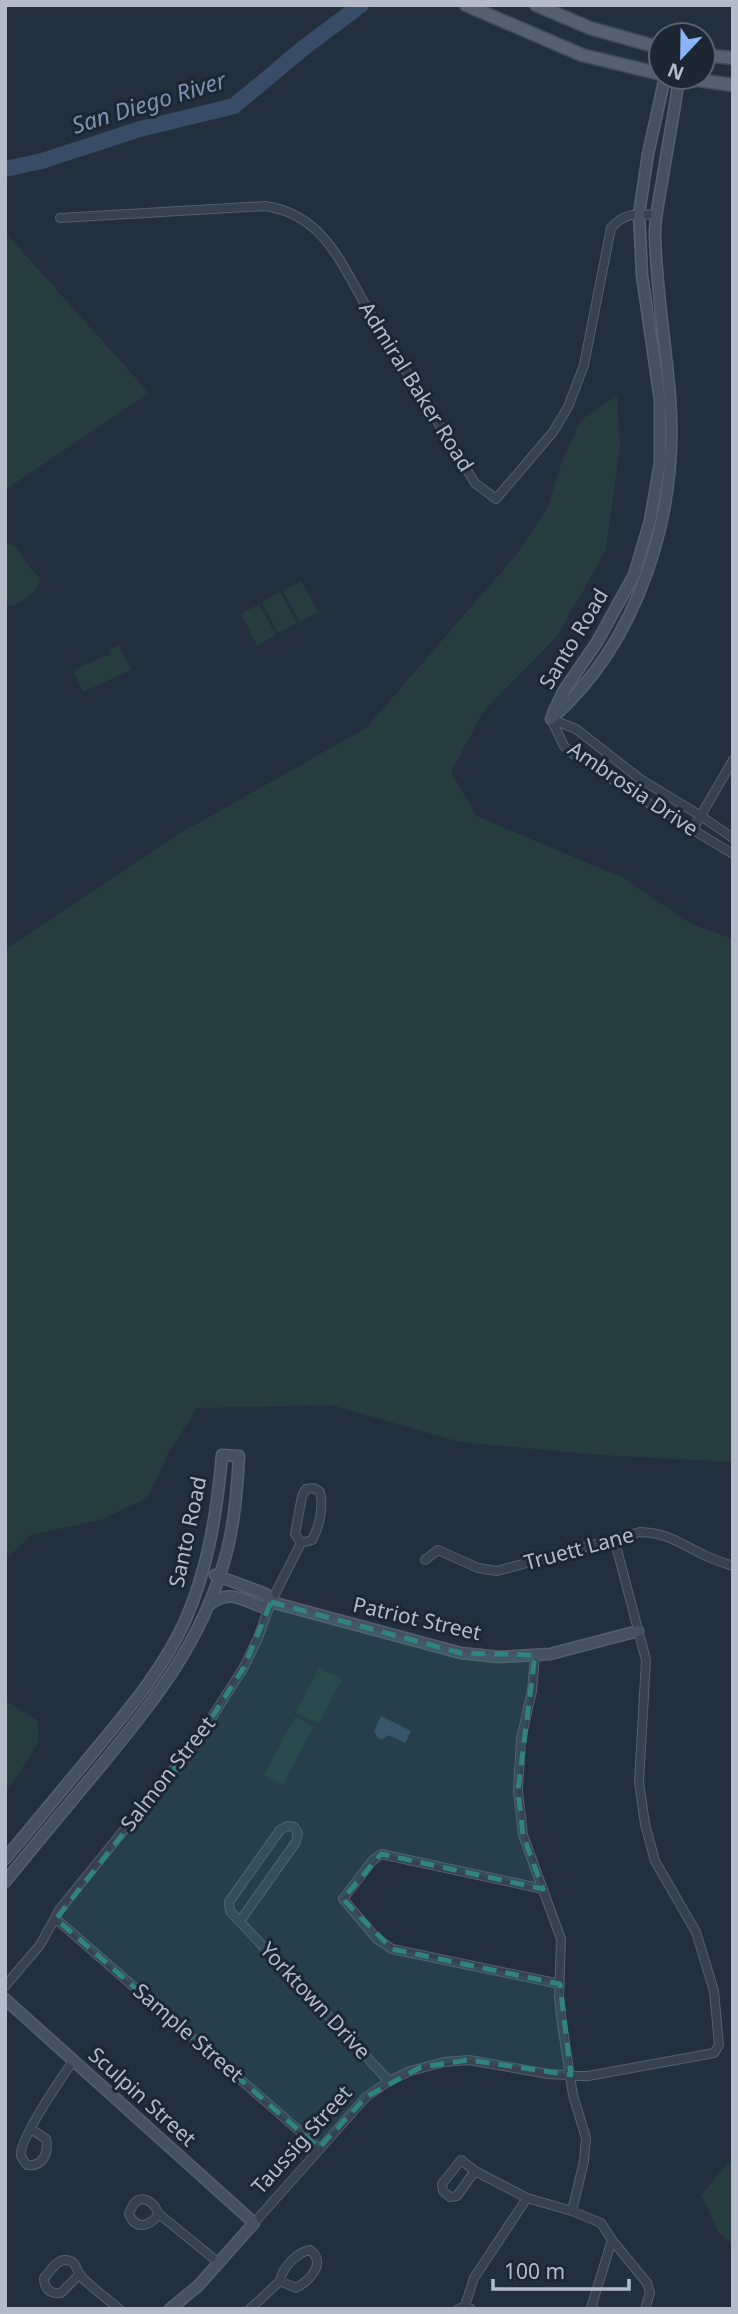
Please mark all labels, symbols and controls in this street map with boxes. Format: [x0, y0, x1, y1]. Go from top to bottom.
north arrow [647, 21, 717, 91]
text: N [664, 57, 688, 87]
water label: San Diego River [68, 63, 230, 141]
street label: Admiral Baker Road [353, 296, 480, 477]
street label: Santo Road [532, 583, 614, 694]
street label: Ambrosia Drive [563, 734, 704, 842]
street label: Santo Road [162, 1474, 212, 1590]
street label: Truett Lane [521, 1520, 637, 1576]
street label: Patriot Street [350, 1590, 484, 1646]
street label: Salmon Street [114, 1710, 221, 1836]
street label: Yorktown Drive [254, 1936, 377, 2065]
street label: Sample Street [128, 1977, 250, 2088]
street label: Sculpin Street [83, 2041, 203, 2152]
street label: Taussig Street [245, 2079, 358, 2200]
scale bar [493, 2248, 630, 2292]
text: 100 m [504, 2257, 565, 2285]

